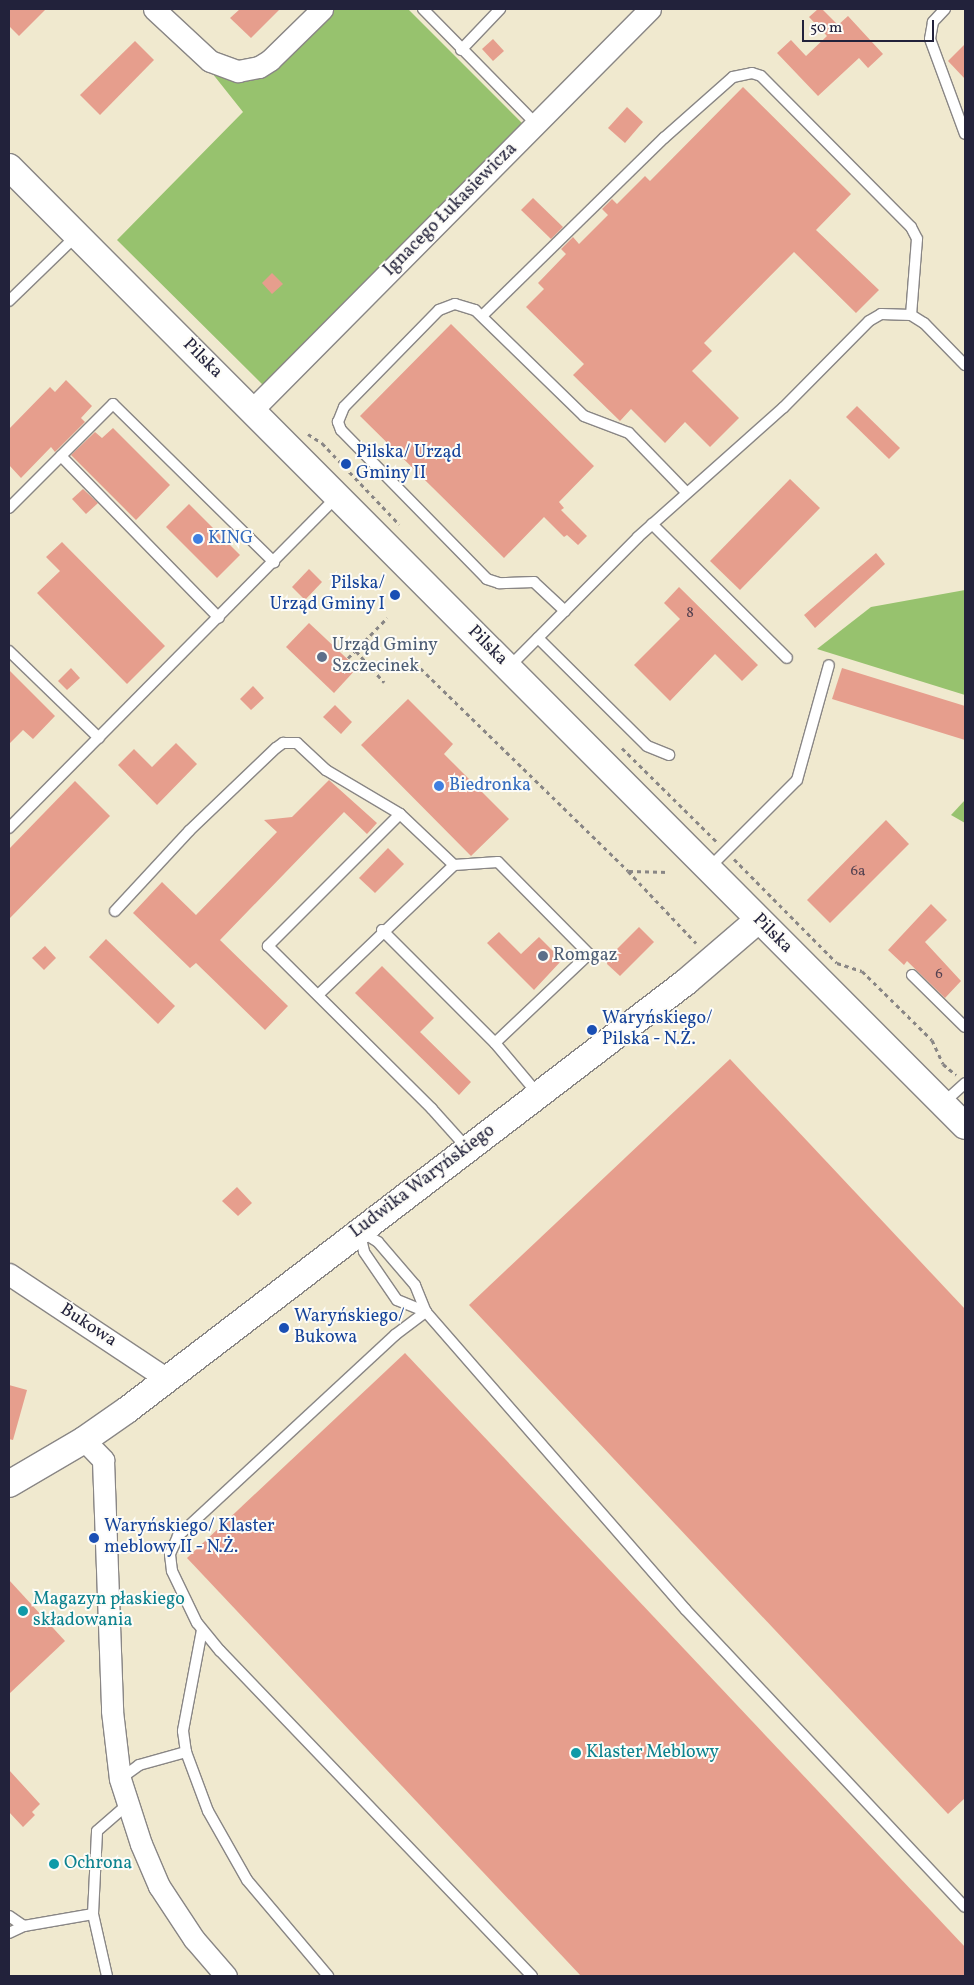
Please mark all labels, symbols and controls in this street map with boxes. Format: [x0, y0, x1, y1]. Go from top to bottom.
scale bar [804, 10, 936, 42]
text: 50 m [810, 18, 842, 39]
street label: Ignacego Łukasiewicza [380, 139, 522, 281]
street label: Pilska [177, 334, 227, 384]
place label: Pilska/ Urząd Gminy II [356, 443, 462, 486]
marker: Pilska/ Urząd Gminy II [340, 458, 352, 470]
place label: KING [208, 528, 253, 550]
marker: KING [192, 533, 204, 545]
place label: Pilska/ Urząd Gminy I [269, 574, 385, 616]
marker: Pilska/ Urząd Gminy I [389, 589, 401, 601]
house number: 8 [686, 605, 694, 623]
street label: Pilska [462, 621, 512, 671]
place label: Urząd Gminy Szczecinek [332, 636, 438, 679]
marker: Urząd Gminy Szczecinek [316, 651, 328, 663]
place label: Biedronka [449, 775, 531, 797]
marker: Biedronka [433, 780, 445, 792]
house number: 6a [850, 863, 866, 881]
street label: Pilska [747, 909, 797, 959]
place label: Romgaz [553, 945, 618, 967]
marker: Romgaz [537, 950, 549, 962]
house number: 6 [935, 966, 943, 984]
place label: Waryńskiego/ Pilska - N.Ż. [602, 1009, 713, 1052]
marker: Waryńskiego/ Pilska - N.Ż. [586, 1024, 598, 1036]
street label: Ludwika Waryńskiego [346, 1120, 500, 1244]
street label: Bukowa [56, 1300, 120, 1352]
place label: Waryńskiego/ Bukowa [294, 1307, 405, 1350]
marker: Waryńskiego/ Bukowa [278, 1322, 290, 1334]
place label: Waryńskiego/ Klaster meblowy II - N.Ż. [104, 1517, 275, 1560]
marker: Waryńskiego/ Klaster meblowy II - N.Ż. [88, 1532, 100, 1544]
place label: Magazyn płaskiego składowania [33, 1590, 185, 1632]
marker: Magazyn płaskiego składowania [17, 1605, 29, 1617]
place label: Klaster Meblowy [586, 1742, 719, 1764]
marker: Klaster Meblowy [570, 1747, 582, 1759]
place label: Ochrona [64, 1853, 132, 1875]
marker: Ochrona [48, 1858, 60, 1870]

